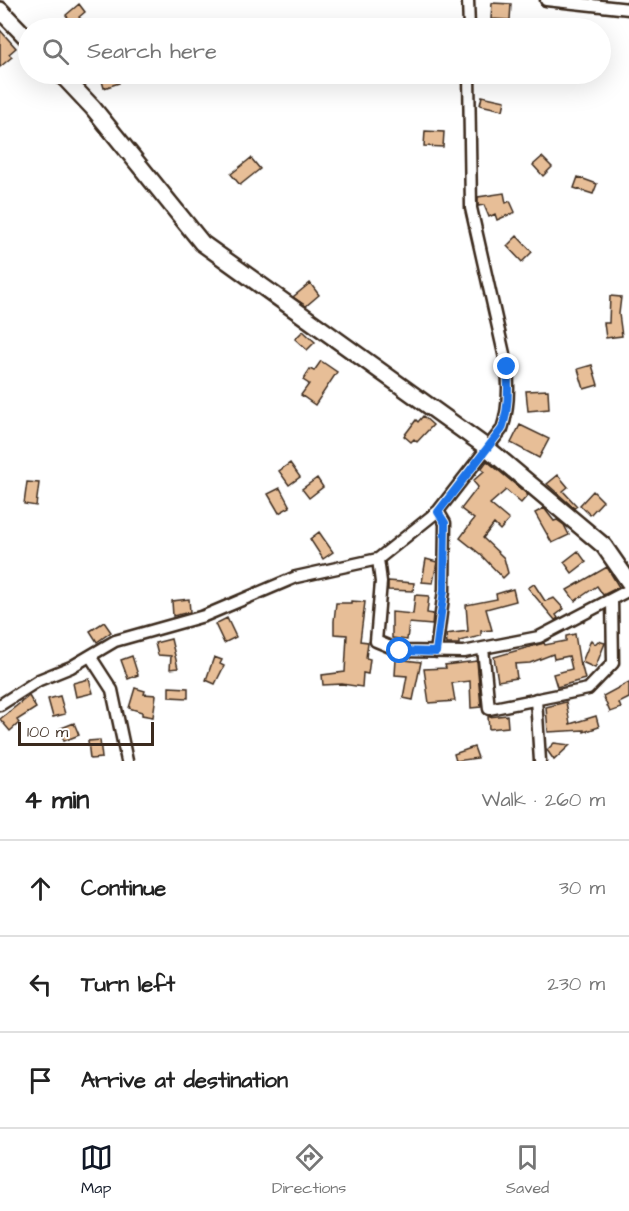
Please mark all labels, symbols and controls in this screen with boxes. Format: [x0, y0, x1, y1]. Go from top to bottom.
search box [18, 18, 611, 84]
icon: search [39, 35, 72, 68]
text: Search here [87, 36, 217, 67]
route end [493, 353, 519, 379]
route start [386, 637, 412, 663]
scale bar [18, 719, 154, 746]
text: 100 m [27, 721, 68, 743]
text: 4 min [24, 782, 89, 818]
text: Walk · 260 m [482, 786, 605, 814]
icon: ahead [24, 872, 57, 905]
text: Continue [81, 873, 166, 904]
text: 30 m [559, 874, 605, 902]
icon: left [24, 968, 57, 1001]
text: Turn left [81, 969, 175, 1000]
text: 230 m [547, 970, 605, 998]
icon: arrive [24, 1064, 57, 1097]
text: Arrive at destination [81, 1065, 288, 1096]
tab: Map [80, 1141, 113, 1199]
tab: Directions [272, 1141, 346, 1199]
tab: Saved [506, 1141, 549, 1199]

